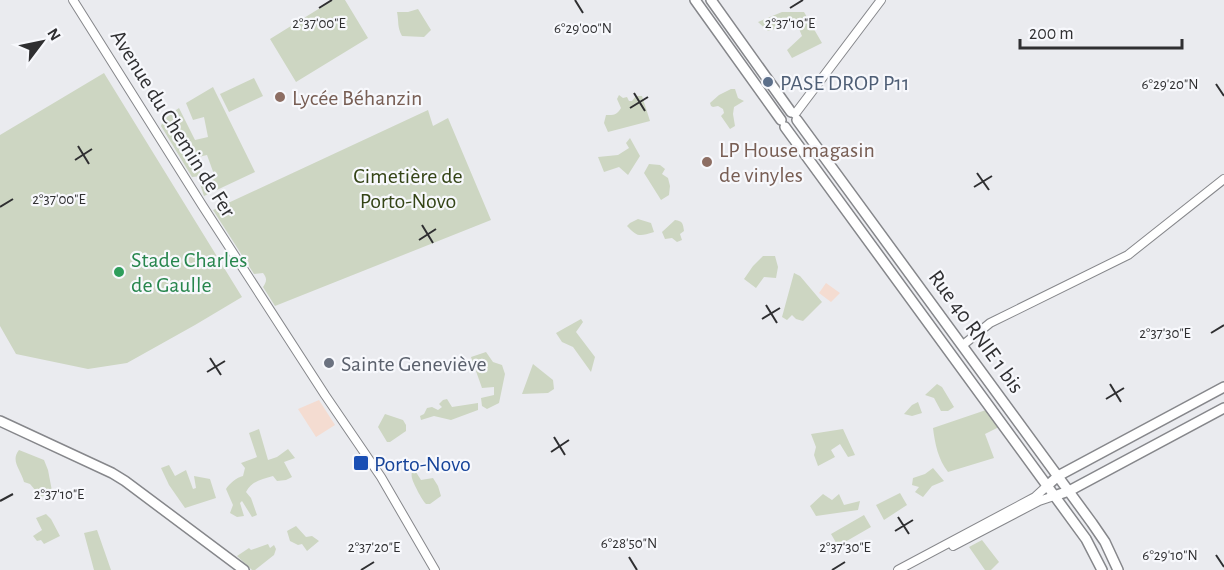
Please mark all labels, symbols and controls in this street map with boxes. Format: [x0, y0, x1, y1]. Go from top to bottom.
north arrow [12, 12, 72, 72]
scale bar [1020, 12, 1182, 50]
text: 2°37'00"E [292, 16, 346, 31]
text: 2°37'10"E [765, 16, 815, 31]
text: 6°29'00"N [554, 21, 612, 36]
text: 200 m [1029, 25, 1074, 43]
text: N [44, 26, 64, 44]
street label: Avenue du Chemin de Fer [107, 26, 240, 221]
place label: PASE DROP P11 [780, 72, 910, 94]
marker: PASE DROP P11 [761, 75, 775, 89]
text: 6°29'20"N [1141, 77, 1199, 92]
place label: Lycée Béhanzin [292, 87, 422, 109]
marker: Lycée Béhanzin [273, 90, 287, 104]
place label: LP House magasin de vinyles [719, 139, 875, 186]
marker: LP House magasin de vinyles [700, 155, 714, 169]
park label: Cimetière de Porto-Novo [353, 165, 463, 212]
text: 2°37'00"E [32, 192, 86, 207]
place label: Stade Charles de Gaulle [131, 249, 247, 296]
marker: Stade Charles de Gaulle [112, 265, 126, 279]
street label: Rue 40 RNIE 1 bis [924, 266, 1028, 397]
text: 2°37'30"E [1139, 326, 1191, 341]
place label: Sainte Geneviève [341, 353, 487, 375]
marker: Sainte Geneviève [322, 356, 336, 370]
place label: Porto-Novo [374, 453, 471, 475]
marker: Porto-Novo [352, 454, 370, 472]
text: 2°37'10"E [34, 487, 84, 502]
text: 6°28'50"N [601, 536, 657, 551]
text: 2°37'20"E [348, 540, 400, 555]
text: 2°37'30"E [819, 540, 871, 555]
text: 6°29'10"N [1142, 548, 1198, 563]

